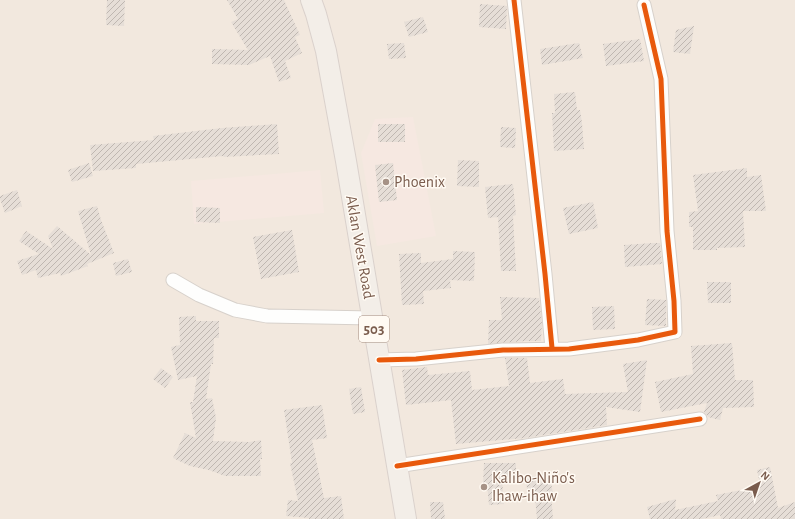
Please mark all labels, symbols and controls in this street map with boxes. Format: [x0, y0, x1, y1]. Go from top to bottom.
place label: Phoenix [394, 174, 445, 190]
marker: Phoenix [381, 177, 391, 187]
street label: Aklan West Road [343, 194, 377, 300]
road number: 503 [359, 316, 389, 342]
north arrow [739, 463, 779, 503]
text: N [759, 469, 772, 482]
place label: Kalibo-Niño's Ihaw-ihaw [492, 470, 575, 504]
marker: Kalibo-Niño's Ihaw-ihaw [479, 482, 489, 492]

